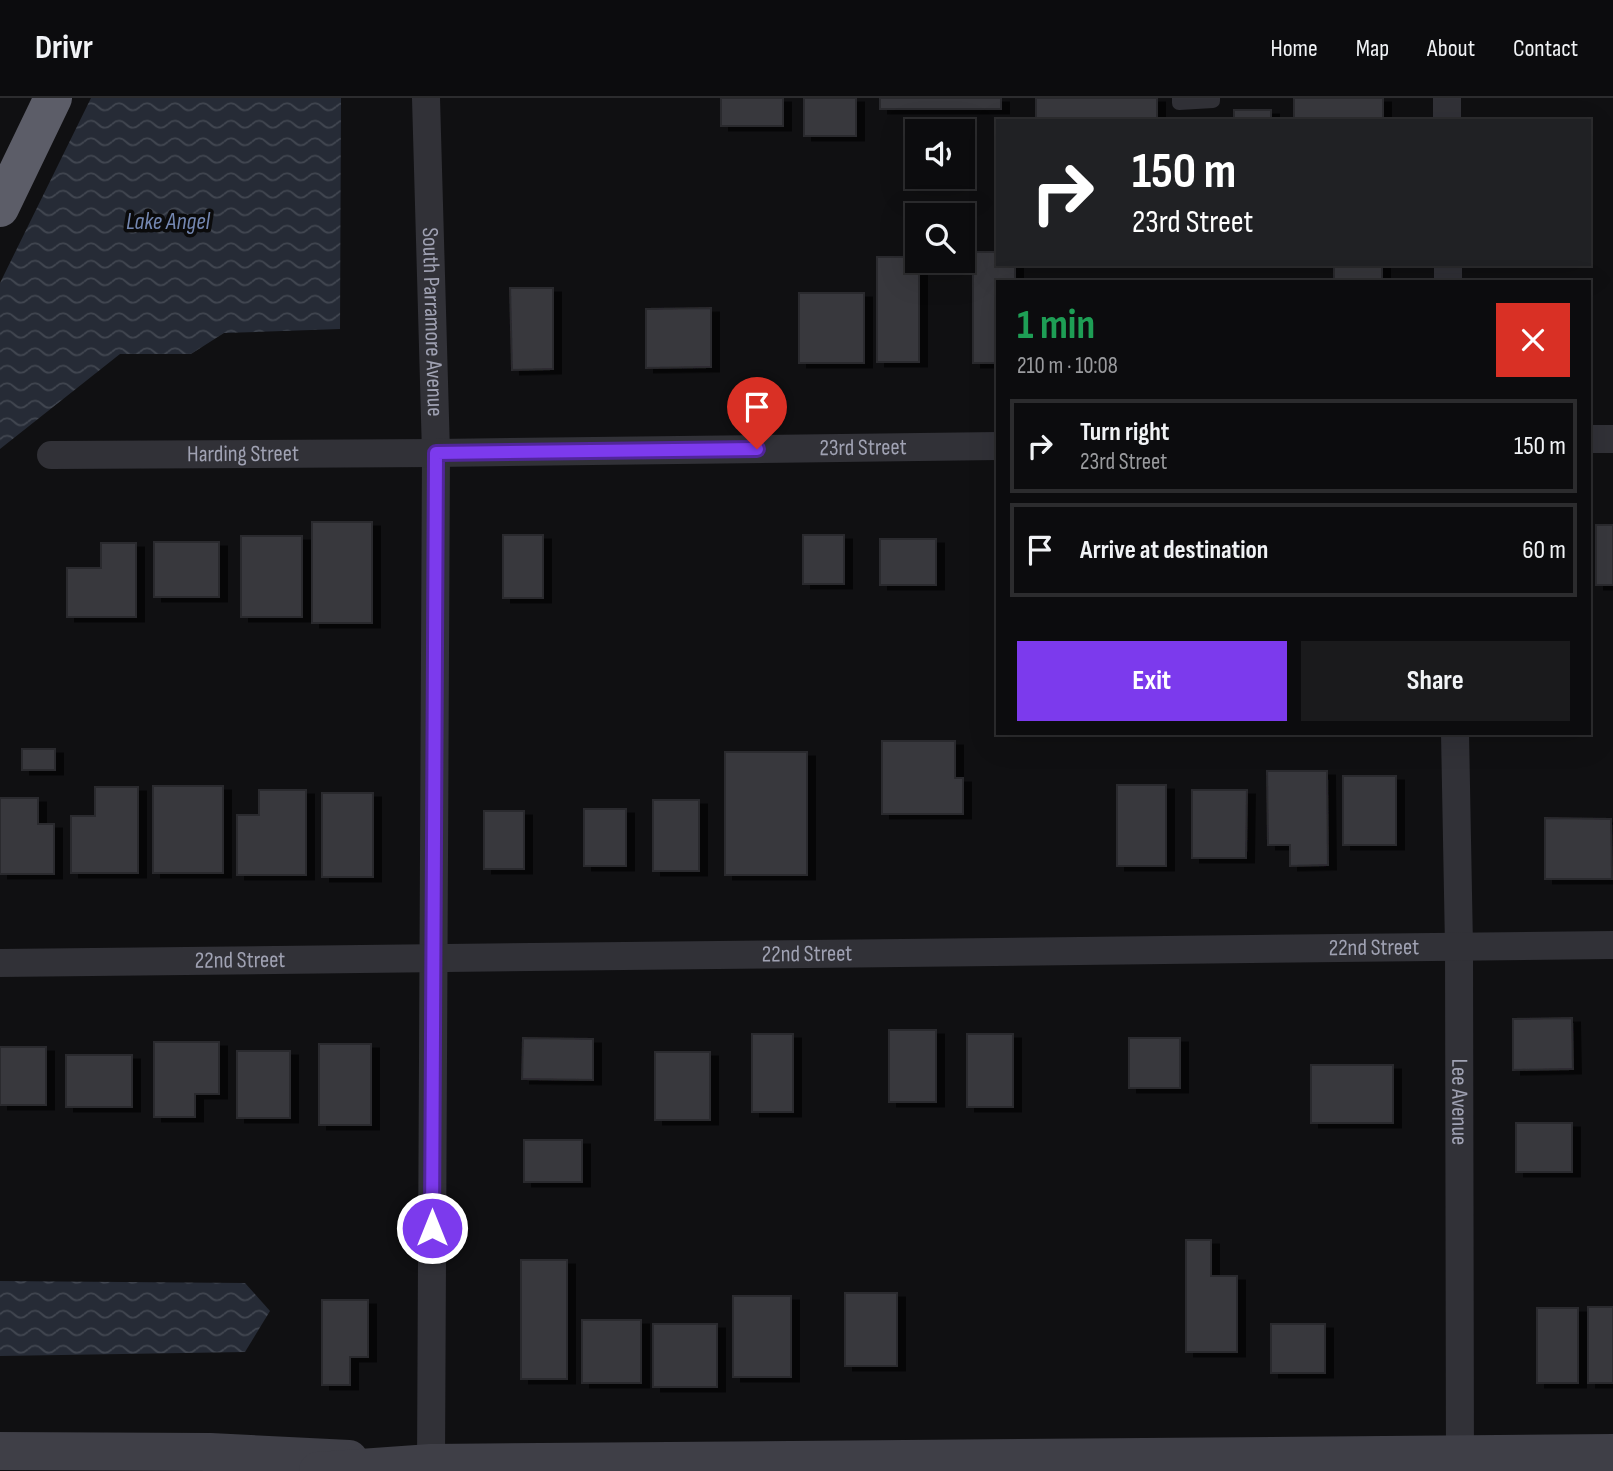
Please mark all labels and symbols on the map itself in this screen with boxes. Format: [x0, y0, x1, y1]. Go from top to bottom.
water label: Lake Angel [126, 207, 211, 236]
street label: South Parramore Avenue [416, 227, 449, 417]
pin [727, 377, 787, 449]
street label: 23rd Street [819, 433, 907, 462]
street label: Harding Street [187, 440, 299, 468]
street label: 22nd Street [1328, 933, 1419, 962]
street label: 22nd Street [761, 939, 852, 968]
street label: 22nd Street [195, 946, 285, 975]
street label: Lee Avenue [1445, 1059, 1473, 1145]
position arrow [395, 1191, 469, 1265]

